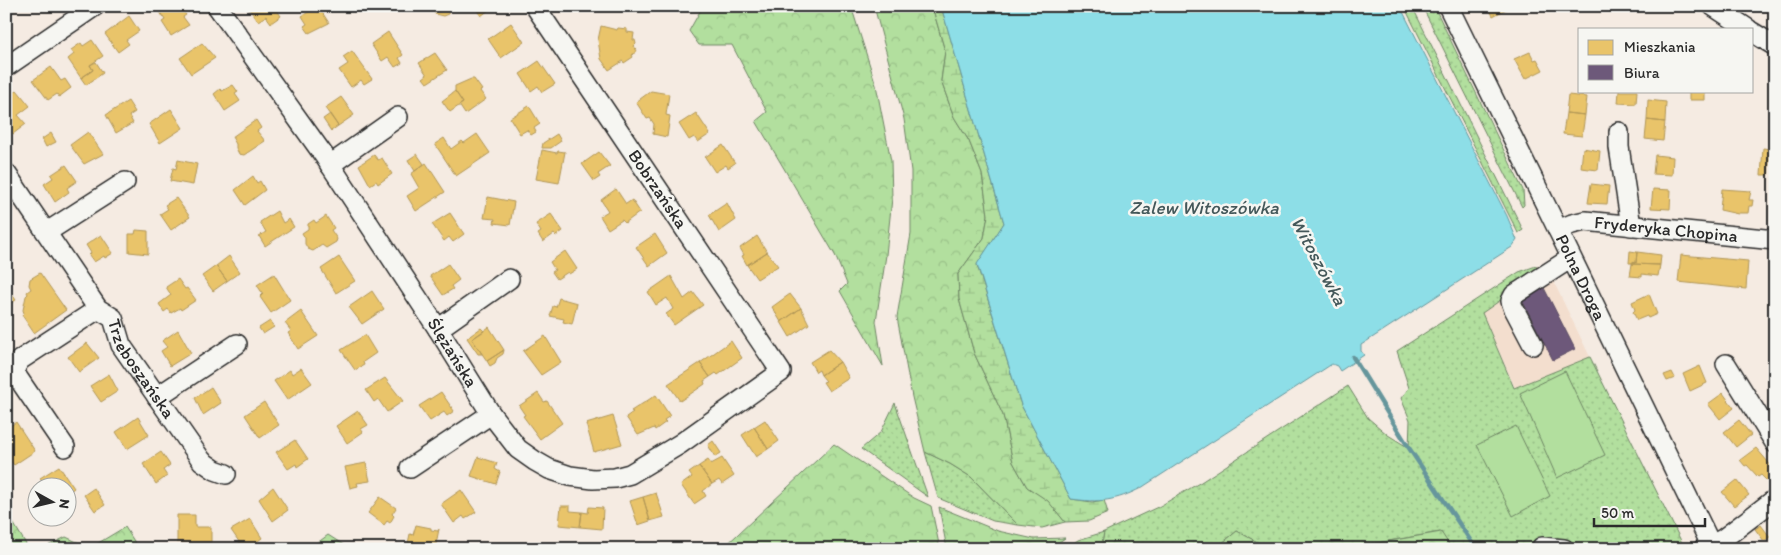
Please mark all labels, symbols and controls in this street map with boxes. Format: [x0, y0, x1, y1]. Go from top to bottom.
legend [1578, 28, 1754, 92]
text: Mieszkania [1624, 38, 1696, 56]
text: Biura [1624, 64, 1660, 82]
street label: Bobrzańska [623, 145, 693, 233]
water label: Zalew Witoszówka [1129, 196, 1279, 219]
street label: Fryderyka Chopina [1593, 211, 1739, 247]
water label: Witoszówka [1286, 213, 1352, 310]
street label: Polna Droga [1551, 231, 1611, 324]
street label: Ślężańska [423, 313, 483, 391]
street label: Trzeboszańska [103, 316, 180, 423]
north arrow [28, 478, 78, 528]
scale bar [1594, 495, 1705, 527]
text: N [55, 498, 73, 510]
text: 50 m [1601, 504, 1634, 522]

